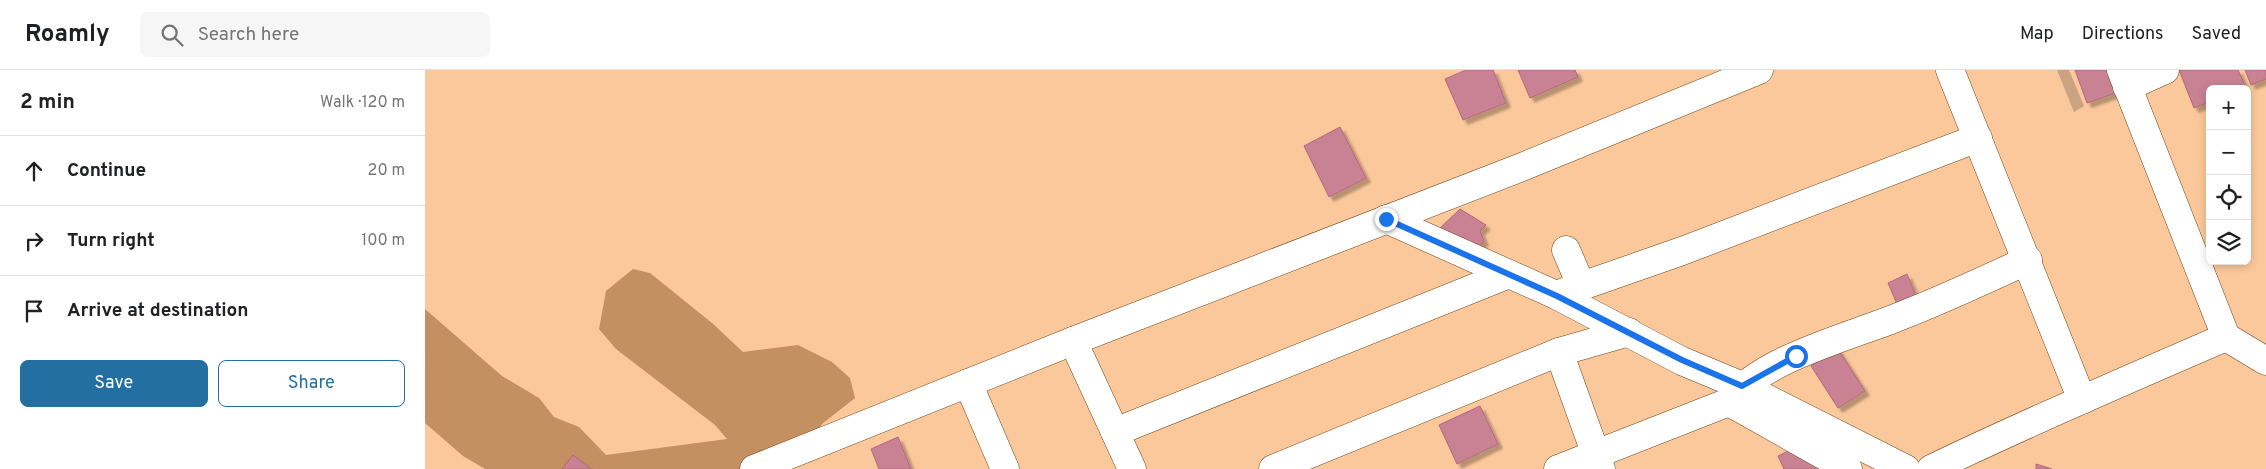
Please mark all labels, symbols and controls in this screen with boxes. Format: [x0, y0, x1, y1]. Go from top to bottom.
search box [140, 12, 490, 57]
text: Roamly [25, 20, 110, 50]
icon: search [158, 21, 186, 49]
text: Search here [198, 23, 299, 47]
text: Map [2020, 23, 2054, 46]
text: Directions [2082, 23, 2164, 46]
text: Saved [2192, 23, 2241, 46]
map controls [2206, 85, 2251, 265]
button: + [2206, 85, 2251, 130]
text: 2 min [20, 89, 75, 116]
text: Walk · 120 m [320, 93, 405, 113]
button: − [2206, 130, 2251, 175]
icon: ahead [20, 157, 48, 185]
text: Continue [67, 159, 146, 183]
text: 20 m [368, 161, 405, 181]
button: locate [2206, 175, 2251, 220]
route end [1375, 208, 1398, 231]
button: layers [2206, 220, 2251, 265]
icon: right [20, 227, 48, 255]
text: Turn right [67, 229, 155, 253]
text: 100 m [361, 231, 405, 251]
icon: arrive [20, 297, 48, 325]
text: Arrive at destination [67, 299, 248, 323]
route start [1785, 345, 1808, 368]
button: Save [20, 360, 208, 407]
button: Share [218, 360, 405, 407]

